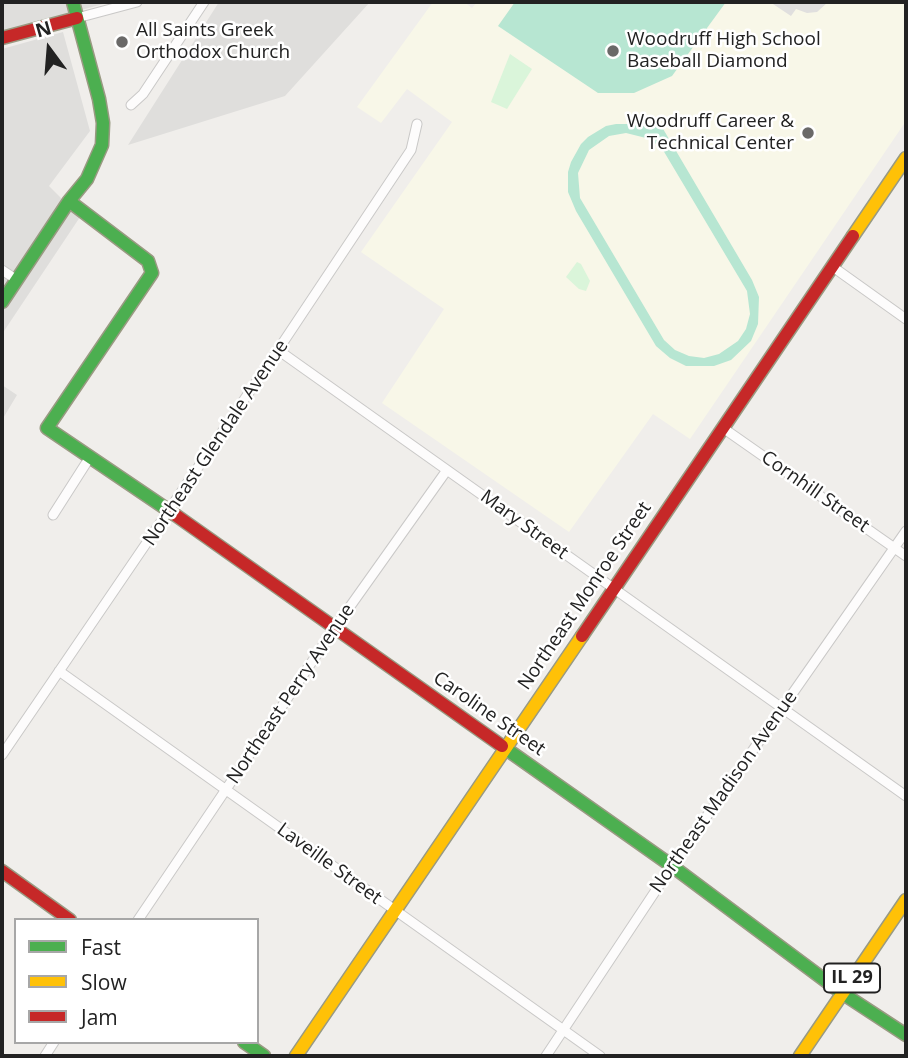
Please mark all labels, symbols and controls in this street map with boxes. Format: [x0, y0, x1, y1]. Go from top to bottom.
north arrow [14, 14, 84, 84]
text: N [32, 14, 54, 43]
place label: All Saints Greek Orthodox Church [136, 20, 290, 64]
place label: Woodruff High School Baseball Diamond [627, 29, 821, 73]
marker: All Saints Greek Orthodox Church [114, 34, 130, 50]
marker: Woodruff High School Baseball Diamond [605, 43, 621, 59]
place label: Woodruff Career & Technical Center [627, 111, 794, 155]
marker: Woodruff Career & Technical Center [800, 125, 816, 141]
street label: Northeast Glendale Avenue [138, 336, 294, 550]
street label: Cornhill Street [757, 446, 873, 538]
street label: Mary Street [476, 486, 572, 564]
street label: Northeast Monroe Street [513, 498, 657, 694]
street label: Northeast Perry Avenue [222, 600, 360, 788]
street label: Caroline Street [429, 667, 549, 761]
street label: Northeast Madison Avenue [645, 687, 803, 897]
street label: Laveille Street [272, 818, 386, 910]
legend [14, 918, 259, 1044]
text: Fast [81, 933, 121, 961]
road number: IL 29 [824, 964, 880, 993]
text: Slow [81, 968, 127, 996]
text: Jam [81, 1003, 118, 1031]

